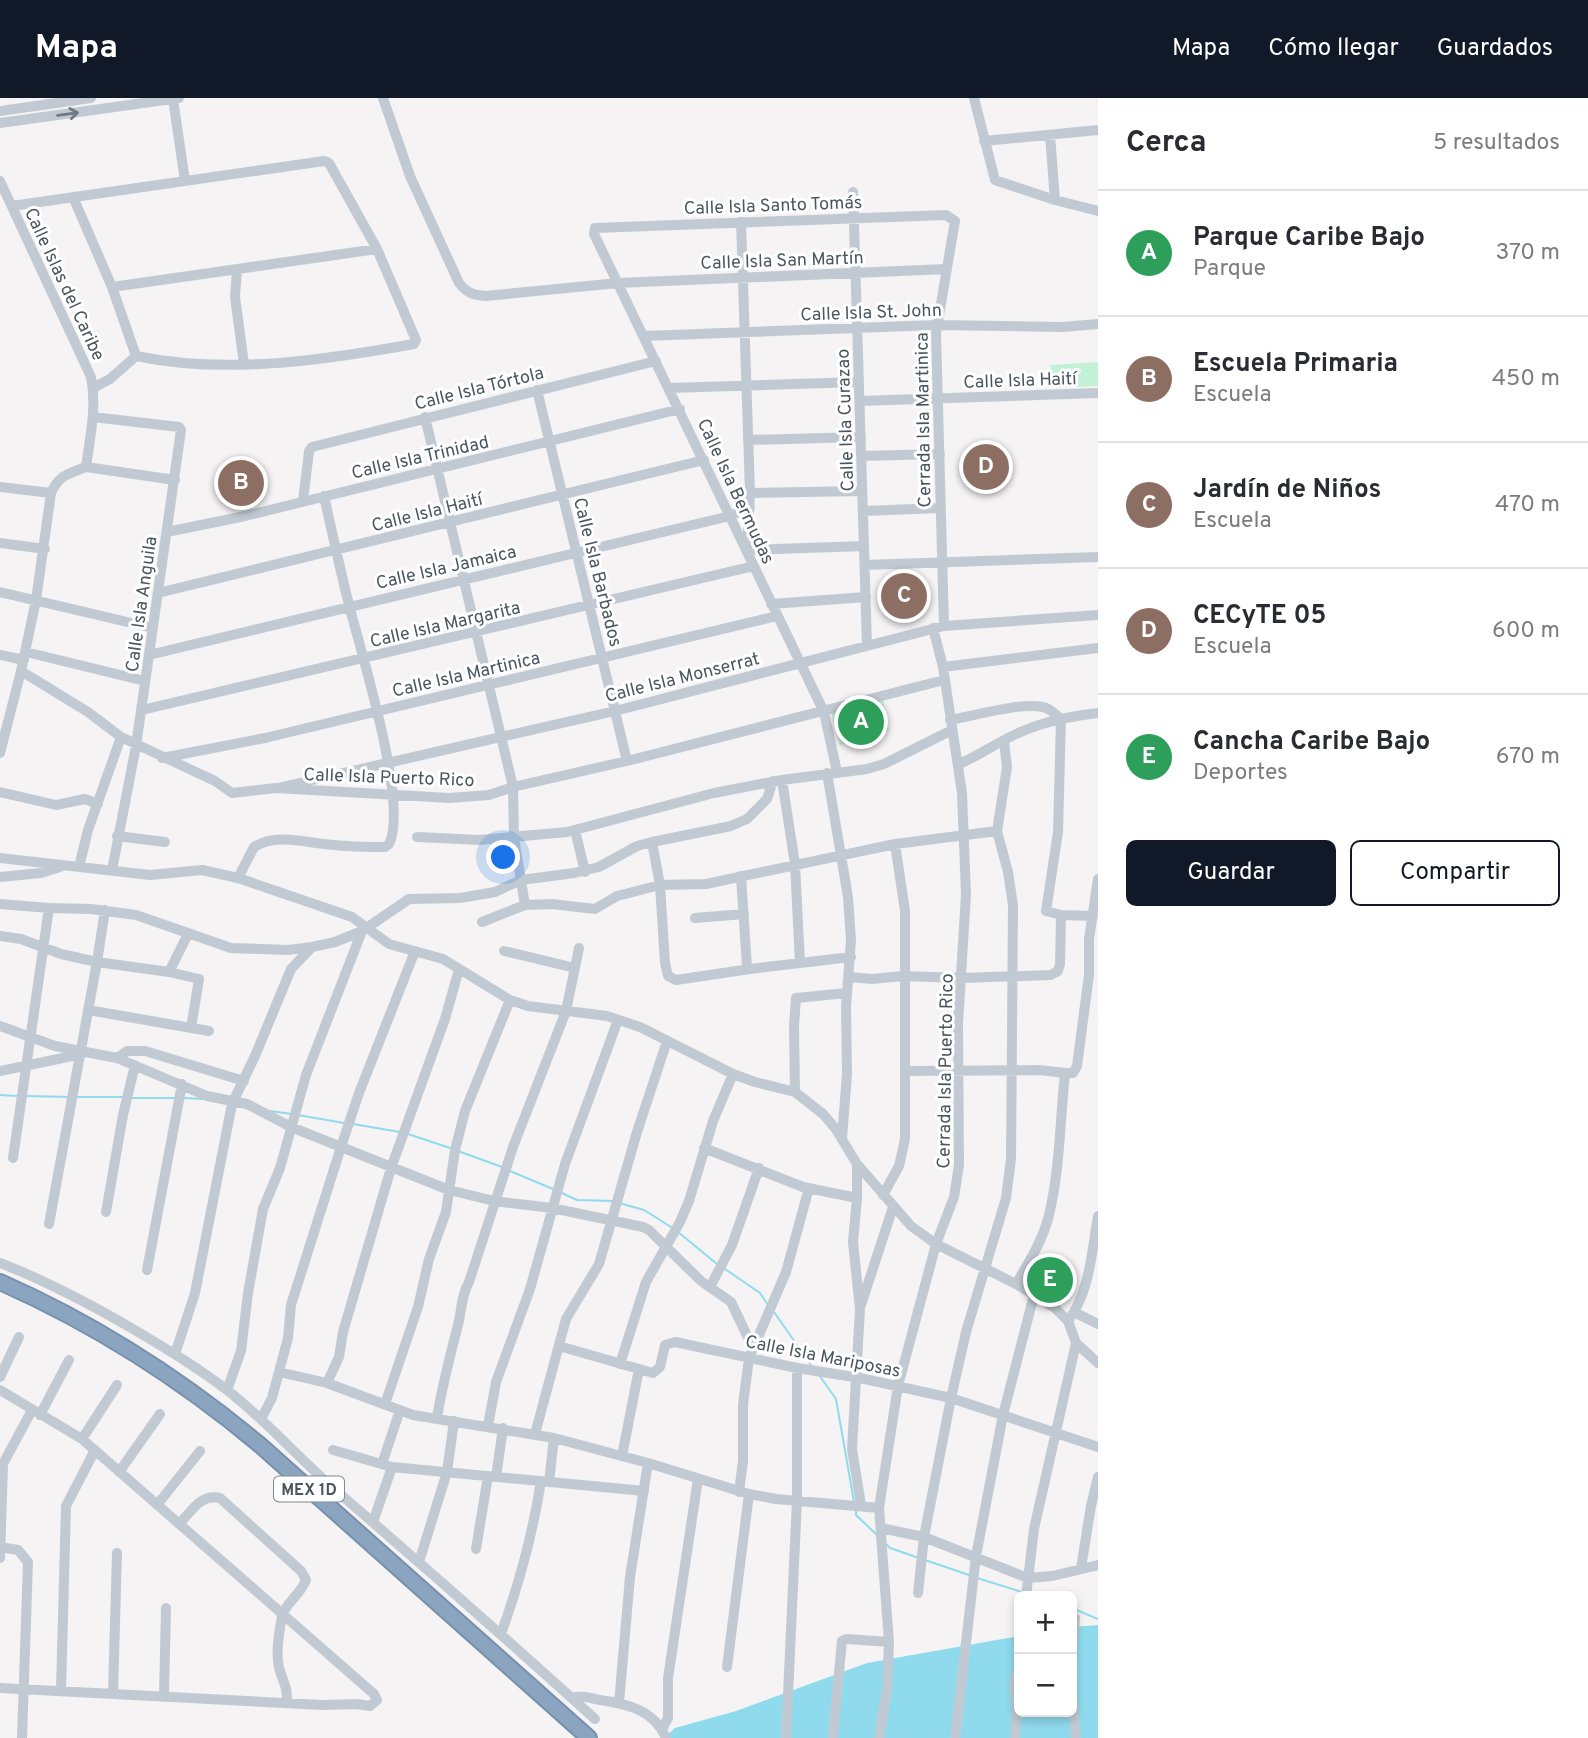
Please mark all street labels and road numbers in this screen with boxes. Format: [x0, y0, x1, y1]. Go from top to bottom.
street label: Calle Isla Santo Tomás [683, 192, 863, 221]
street label: Calle Islas del Caribe [18, 204, 109, 365]
street label: Calle Isla San Martín [700, 247, 864, 276]
street label: Calle Isla St. John [800, 300, 942, 327]
street label: Cerrada Isla Martinica [911, 332, 938, 508]
street label: Calle Isla Curazao [833, 348, 860, 492]
street label: Calle Isla Tórtola [412, 362, 546, 417]
street label: Calle Isla Haití [963, 368, 1079, 395]
street label: Calle Isla Bermudas [691, 415, 778, 568]
street label: Calle Isla Trinidad [349, 431, 491, 485]
street label: Calle Isla Haití [370, 488, 487, 538]
street label: Calle Isla Barbados [567, 495, 626, 649]
street label: Calle Isla Anguila [122, 535, 163, 674]
street label: Calle Isla Jamaica [374, 541, 519, 596]
street label: Calle Isla Margarita [368, 597, 523, 654]
street label: Calle Isla Martinica [390, 647, 542, 704]
street label: Calle Isla Monserrat [603, 648, 762, 709]
street label: Calle Isla Puerto Rico [303, 764, 475, 793]
street label: Cerrada Isla Puerto Rico [933, 973, 960, 1169]
street label: Calle Isla Mariposas [743, 1331, 902, 1384]
road number: MEX 1D [274, 1476, 344, 1502]

